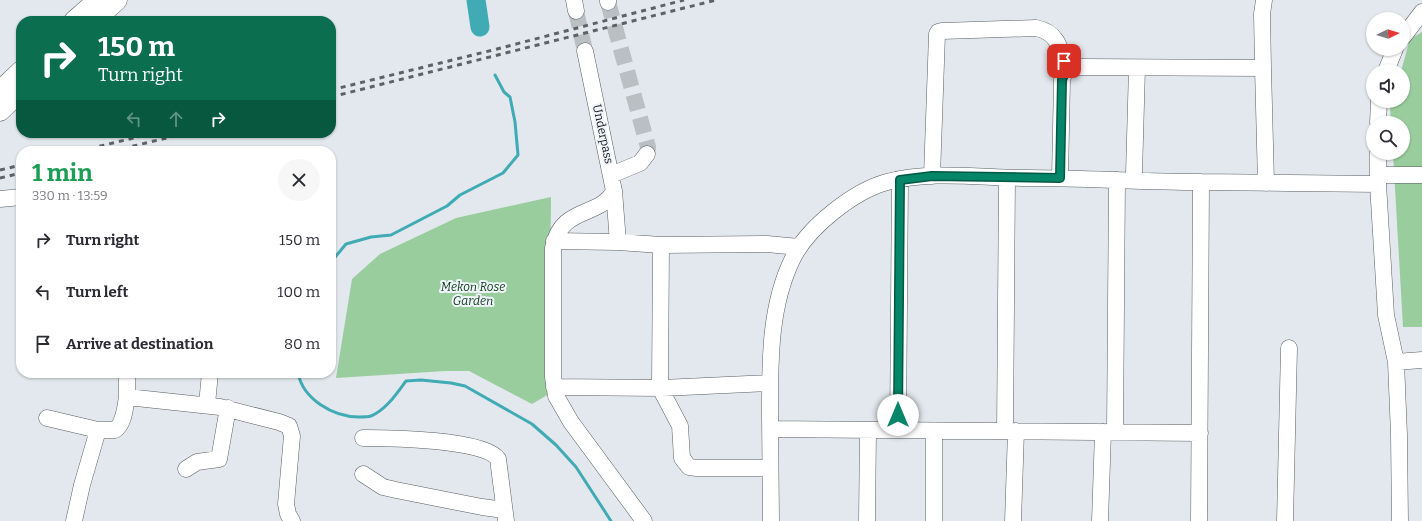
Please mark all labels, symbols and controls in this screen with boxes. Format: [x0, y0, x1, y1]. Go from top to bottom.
north arrow [1366, 12, 1410, 56]
map controls [1366, 12, 1410, 160]
text: 150 m [98, 30, 175, 63]
icon: right [32, 32, 84, 84]
pin [1047, 44, 1081, 78]
icon: arrive [1053, 50, 1075, 72]
text: Turn right [98, 64, 183, 86]
button: sound [1366, 64, 1410, 108]
street label: Underpass [590, 103, 616, 165]
icon: left [123, 108, 145, 130]
icon: ahead [165, 108, 187, 130]
icon: right [207, 108, 229, 130]
button: search [1366, 116, 1410, 160]
text: 1 min [32, 159, 93, 187]
button: close [278, 159, 320, 201]
text: 330 m · 13:59 [32, 188, 108, 203]
icon: right [32, 229, 54, 251]
text: Turn right [66, 231, 139, 249]
text: 150 m [279, 231, 320, 249]
park label: Mekon Rose Garden [441, 280, 505, 308]
icon: left [32, 281, 54, 303]
text: Turn left [66, 283, 128, 301]
text: 100 m [277, 283, 320, 301]
icon: arrive [32, 333, 54, 355]
text: Arrive at destination [66, 335, 213, 353]
text: 80 m [284, 335, 320, 353]
position arrow [877, 394, 919, 436]

